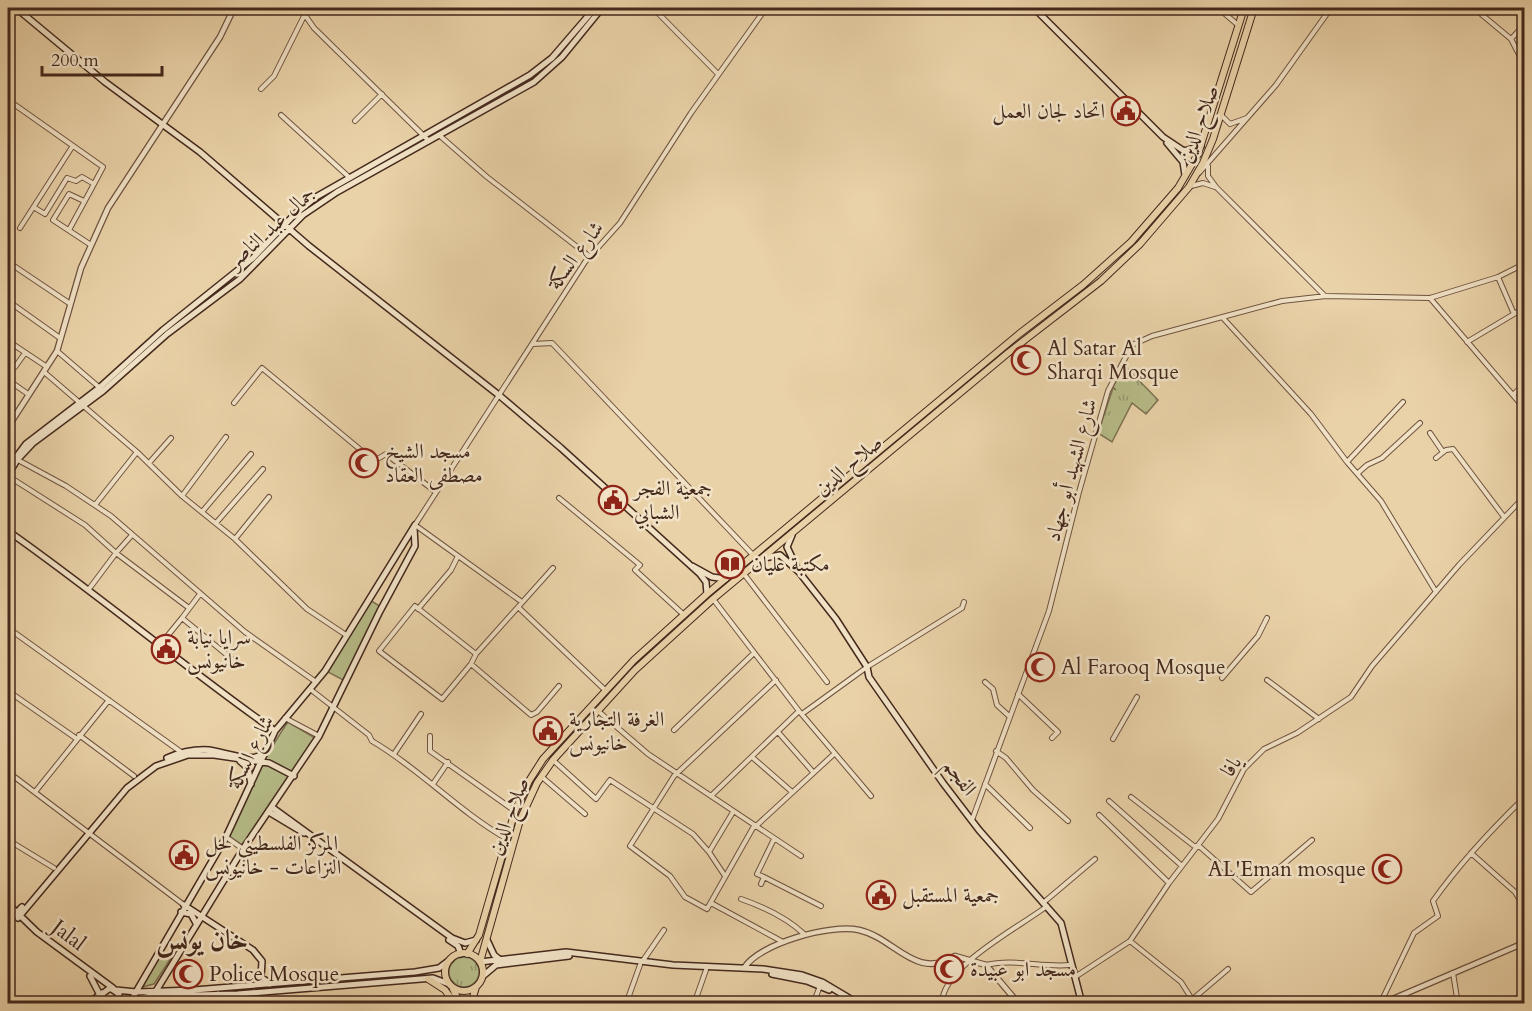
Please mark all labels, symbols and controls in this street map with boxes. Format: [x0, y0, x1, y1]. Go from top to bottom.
scale bar [42, 39, 162, 77]
text: 200 m [51, 48, 99, 73]
street label: صلاح الدين [1171, 81, 1230, 169]
public building icon: اتحاد لجان العمل [1110, 95, 1142, 127]
place label: اتحاد لجان العمل [992, 97, 1105, 126]
street label: جمال عبد الناصر [219, 180, 322, 276]
street label: شارع السكة [539, 215, 613, 298]
place label: Al Satar Al Sharqi Mosque [1047, 334, 1179, 387]
mosque icon: Al Satar Al Sharqi Mosque [1010, 344, 1042, 376]
street label: شارع الشهيد أبو جهاد [1038, 395, 1107, 545]
street label: صلاح الدين [808, 428, 891, 506]
place label: مسجد الشيخ مصطفى العقاد [385, 437, 483, 490]
mosque icon: مسجد الشيخ مصطفى العقاد [348, 447, 380, 479]
place label: جمعية الفجر الشبابي [632, 474, 712, 529]
public building icon: جمعية الفجر الشبابي [597, 484, 629, 516]
library icon: مكتبة عليان [714, 548, 746, 580]
place label: مكتبة عليان [751, 550, 830, 579]
place label: سرايا نيابة خانيونس [187, 623, 251, 676]
public building icon: سرايا نيابة خانيونس [150, 633, 182, 665]
mosque icon: Al Farooq Mosque [1024, 651, 1056, 683]
place label: Al Farooq Mosque [1061, 653, 1226, 682]
place label: الغرفة التجارية خانيونس [569, 705, 664, 758]
street label: شارع السكة [219, 710, 284, 796]
public building icon: الغرفة التجارية خانيونس [532, 715, 564, 747]
street label: يافا [1214, 749, 1250, 783]
street label: الفجم [932, 753, 983, 805]
street label: صلاح الدين [480, 773, 540, 861]
place label: المركز الفلسطيني لحل النزاعات - خانيونس [205, 829, 341, 882]
public building icon: المركز الفلسطيني لحل النزاعات - خانيونس [168, 839, 200, 871]
mosque icon: AL'Eman mosque [1371, 853, 1403, 885]
place label: AL'Eman mosque [1208, 855, 1366, 884]
public building icon: جمعية المستقبل [865, 879, 897, 911]
place label: جمعية المستقبل [902, 881, 999, 910]
street label: Jalal [43, 911, 92, 958]
district label: خان يونس [156, 922, 248, 959]
mosque icon: مسجد ابو عبيدة [933, 953, 965, 985]
place label: مسجد ابو عبيدة [970, 955, 1076, 984]
mosque icon: Police Mosque [172, 958, 204, 990]
place label: Police Mosque [209, 960, 339, 989]

